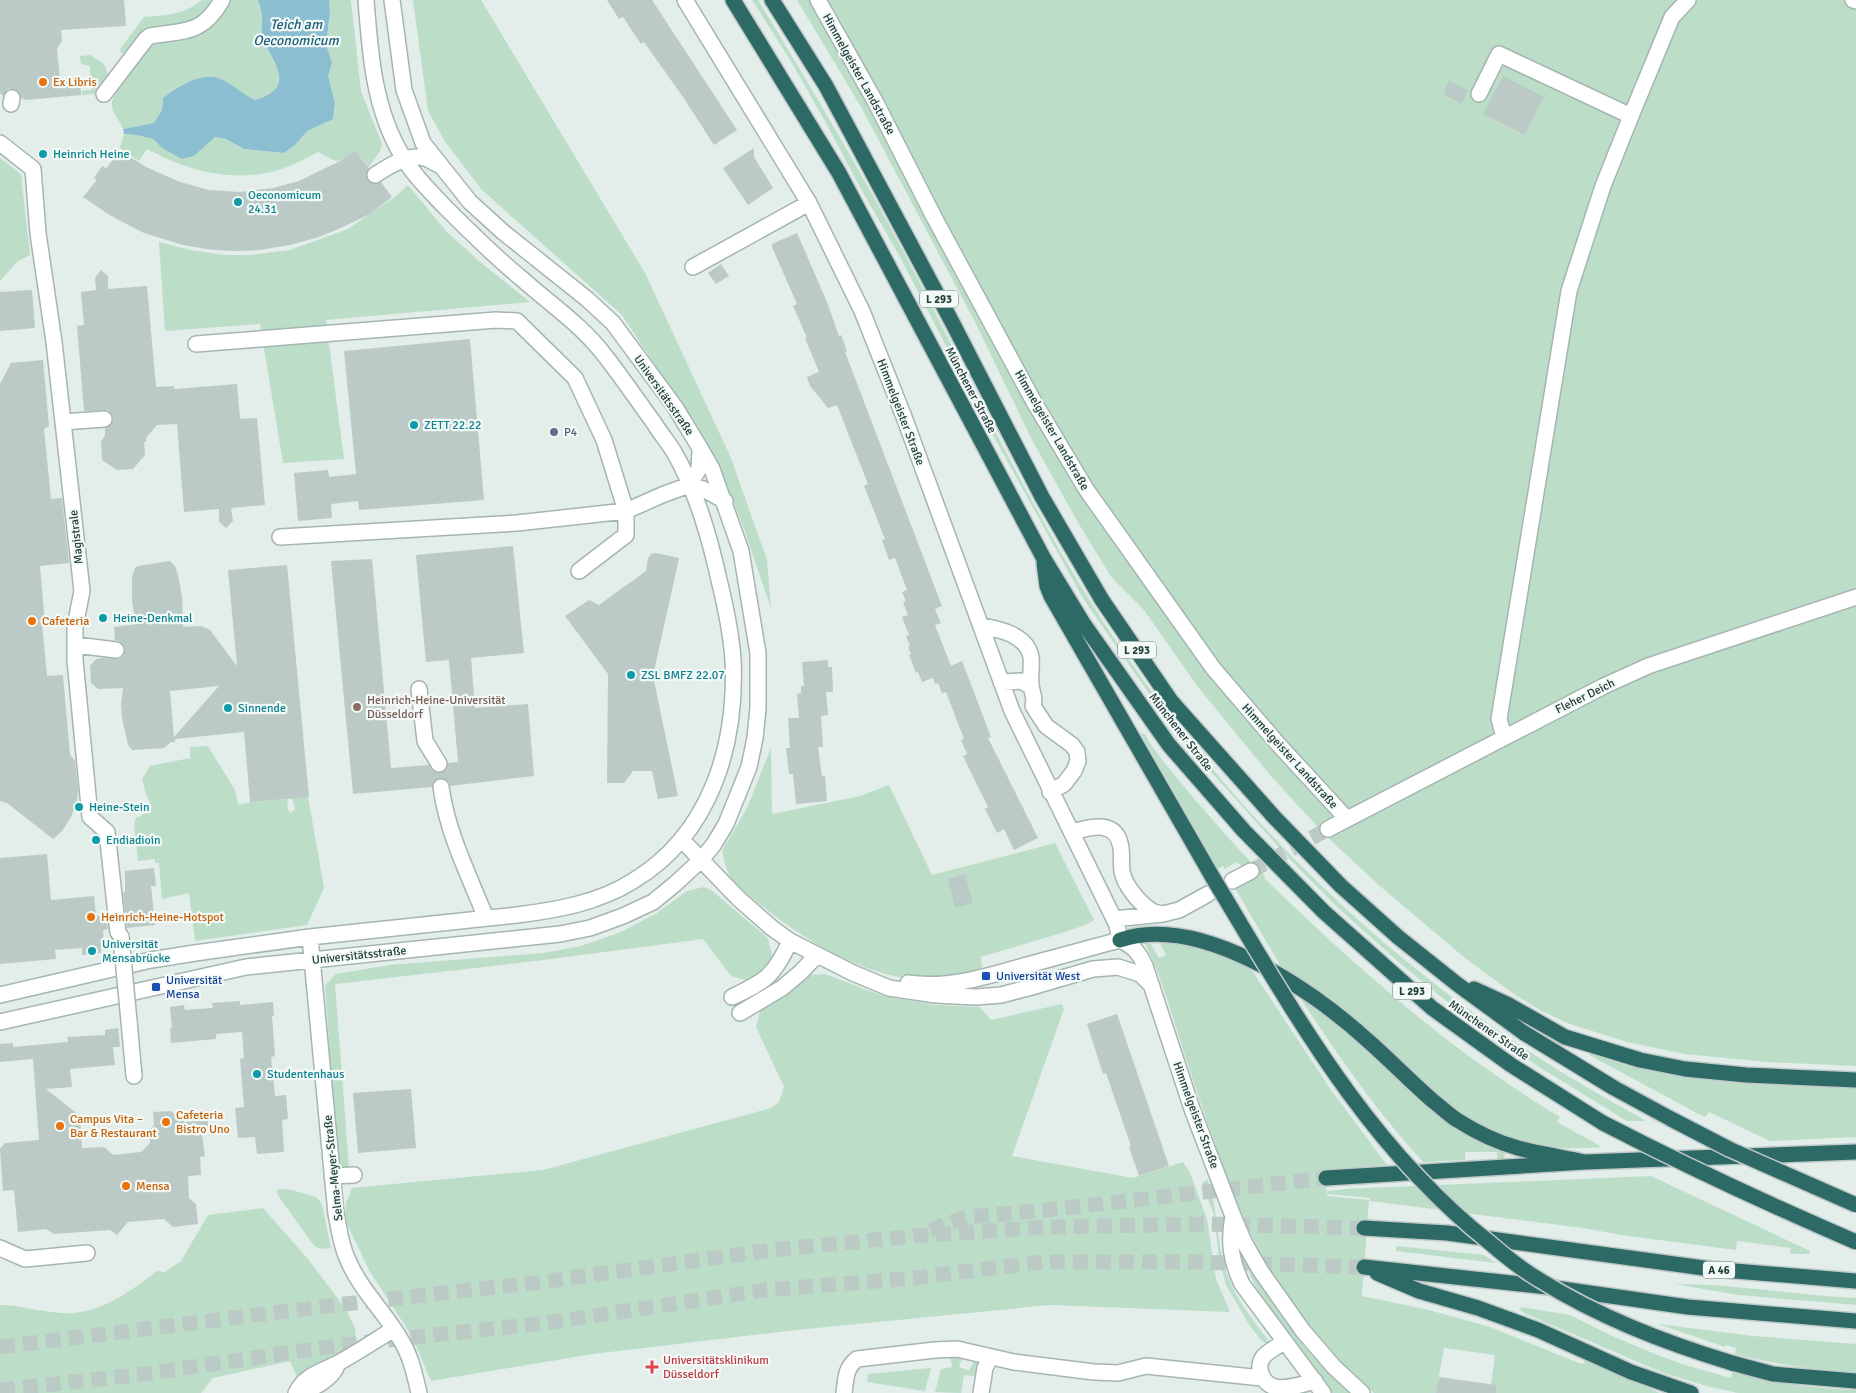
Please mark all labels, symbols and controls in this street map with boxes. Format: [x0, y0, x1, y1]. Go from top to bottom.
street label: Himmelgeister Landstraße [819, 11, 898, 138]
water label: Teich am Oeconomicum [253, 16, 339, 49]
place label: Ex Libris [53, 75, 97, 90]
marker: Ex Libris [37, 76, 49, 88]
place label: Heinrich Heine [53, 147, 130, 162]
marker: Heinrich Heine [37, 148, 49, 160]
place label: Oeconomicum 24.31 [248, 188, 321, 217]
marker: Oeconomicum 24.31 [232, 196, 244, 208]
road number: L 293 [920, 290, 958, 308]
street label: Münchener Straße [942, 345, 1000, 436]
street label: Universitätsstraße [630, 352, 697, 438]
street label: Himmelgeister Straße [873, 357, 928, 467]
street label: Himmelgeister Landstraße [1011, 367, 1092, 493]
place label: ZETT 22.22 [424, 418, 481, 433]
marker: ZETT 22.22 [408, 419, 420, 431]
place label: P4 [564, 425, 578, 440]
marker: P4 [548, 426, 560, 438]
street label: Magistrale [66, 509, 87, 565]
place label: Heine-Denkmal [113, 611, 193, 626]
marker: Heine-Denkmal [97, 612, 109, 624]
place label: Cafeteria [42, 614, 89, 629]
marker: Cafeteria [26, 615, 38, 627]
road number: L 293 [1118, 642, 1156, 658]
place label: ZSL BMFZ 22.07 [641, 668, 725, 683]
marker: ZSL BMFZ 22.07 [625, 669, 637, 681]
street label: Fleher Deich [1553, 676, 1617, 717]
street label: Münchener Straße [1145, 690, 1216, 775]
place label: Heinrich-Heine-Universität Düsseldorf [367, 693, 506, 722]
place label: Sinnende [238, 701, 286, 716]
marker: Heinrich-Heine-Universität Düsseldorf [351, 701, 363, 713]
street label: Himmelgeister Landstraße [1238, 701, 1341, 812]
marker: Sinnende [222, 702, 234, 714]
place label: Heine-Stein [89, 800, 150, 815]
marker: Heine-Stein [73, 801, 85, 813]
place label: Endiadioin [106, 833, 161, 848]
marker: Endiadioin [90, 834, 102, 846]
place label: Heinrich-Heine-Hotspot [101, 910, 224, 925]
marker: Heinrich-Heine-Hotspot [85, 911, 97, 923]
place label: Universität Mensabrücke [102, 937, 170, 966]
street label: Universitätsstraße [311, 943, 407, 968]
marker: Universität Mensabrücke [86, 945, 98, 957]
place label: Universität West [996, 969, 1080, 984]
marker: Universität West [980, 970, 992, 982]
place label: Universität Mensa [166, 973, 222, 1002]
marker: Universität Mensa [150, 981, 162, 993]
road number: L 293 [1393, 982, 1431, 999]
street label: Münchener Straße [1445, 997, 1532, 1064]
street label: Himmelgeister Straße [1169, 1060, 1222, 1171]
place label: Studentenhaus [267, 1067, 344, 1082]
marker: Studentenhaus [251, 1068, 263, 1080]
place label: Cafeteria Bistro Uno [176, 1108, 230, 1137]
place label: Campus Vita – Bar & Restaurant [70, 1112, 157, 1141]
street label: Selma-Meyer-Straße [320, 1114, 347, 1222]
marker: Cafeteria Bistro Uno [160, 1116, 172, 1128]
marker: Campus Vita – Bar & Restaurant [54, 1120, 66, 1132]
place label: Mensa [136, 1179, 170, 1194]
marker: Mensa [120, 1180, 132, 1192]
road number: A 46 [1703, 1262, 1735, 1278]
place label: Universitätsklinikum Düsseldorf [663, 1353, 769, 1382]
marker: Universitätsklinikum Düsseldorf [645, 1360, 659, 1374]

